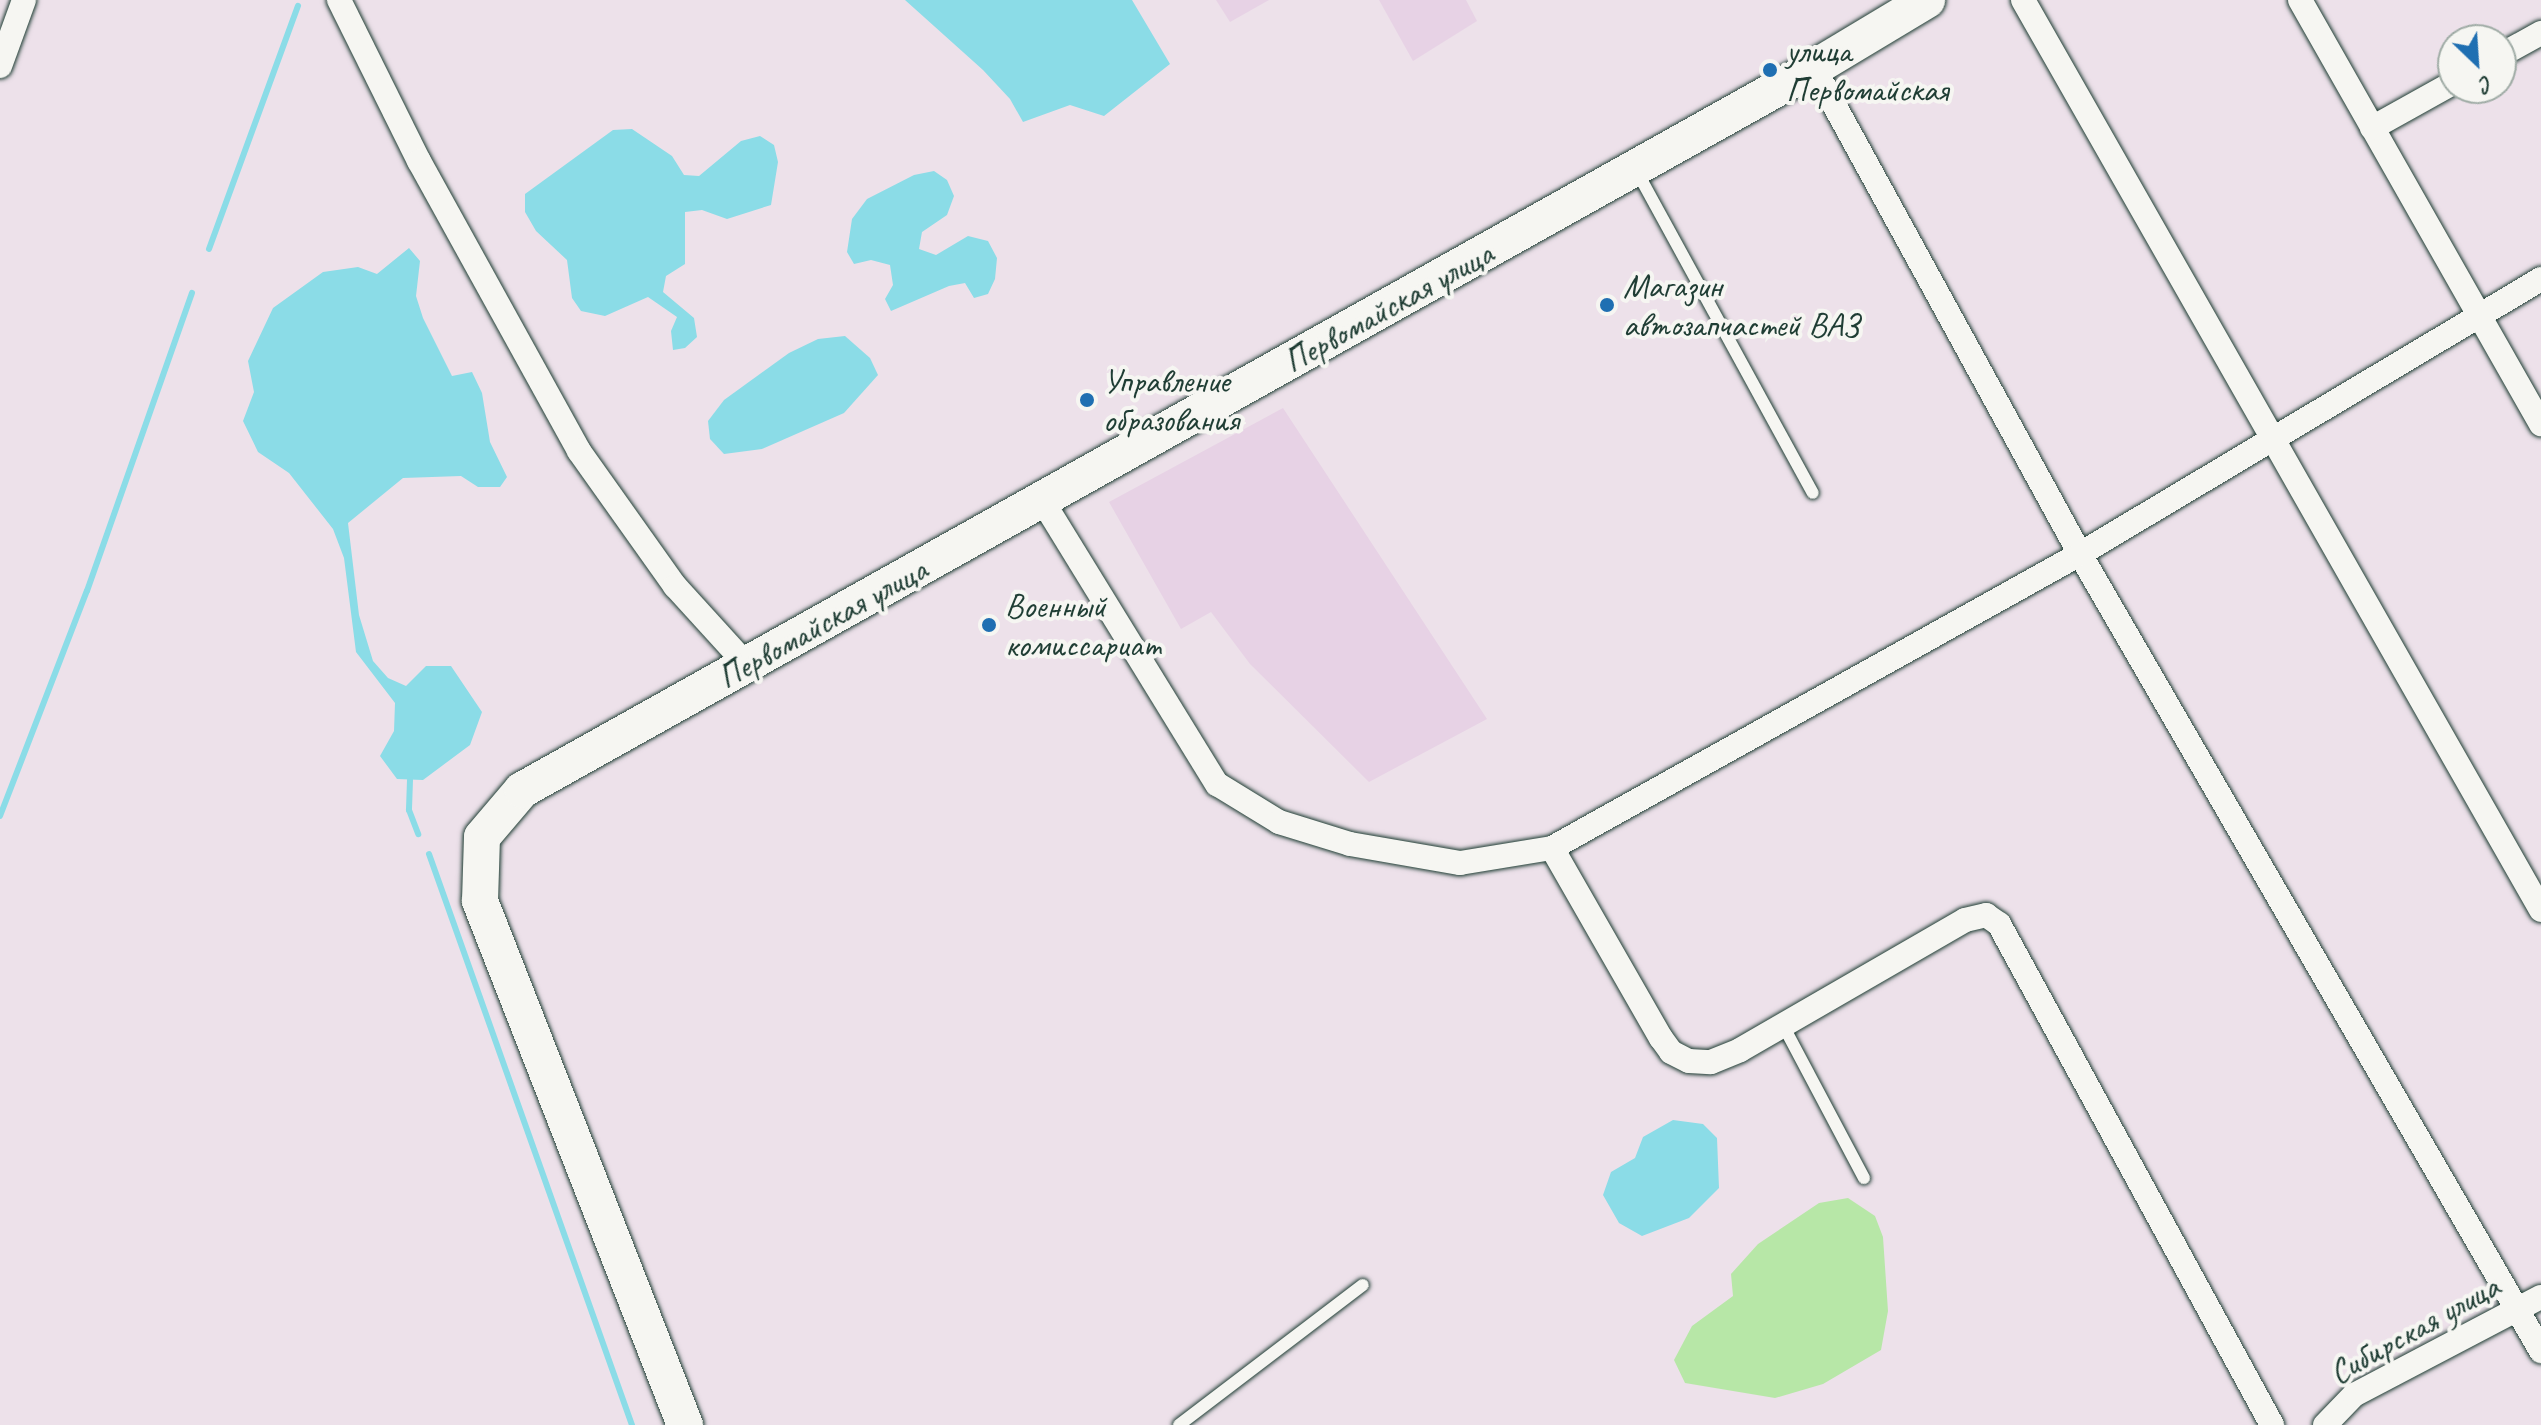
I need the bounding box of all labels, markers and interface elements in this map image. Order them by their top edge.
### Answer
north arrow [2437,24,2517,104]
place label: улица Первомайская [1786,30,1948,110]
marker: улица Первомайская [1761,61,1779,79]
text: С [2475,69,2497,99]
street label: Первомайская улица [1275,232,1501,382]
place label: Магазин автозапчастей ВАЗ [1623,265,1859,344]
marker: Магазин автозапчастей ВАЗ [1598,296,1616,314]
place label: Управление образования [1103,360,1239,440]
marker: Управление образования [1078,391,1096,409]
street label: Первомайская улица [709,548,935,698]
place label: Военный комиссариат [1005,585,1161,664]
marker: Военный комиссариат [980,616,998,634]
street label: Сибирская улица [2320,1265,2508,1393]

